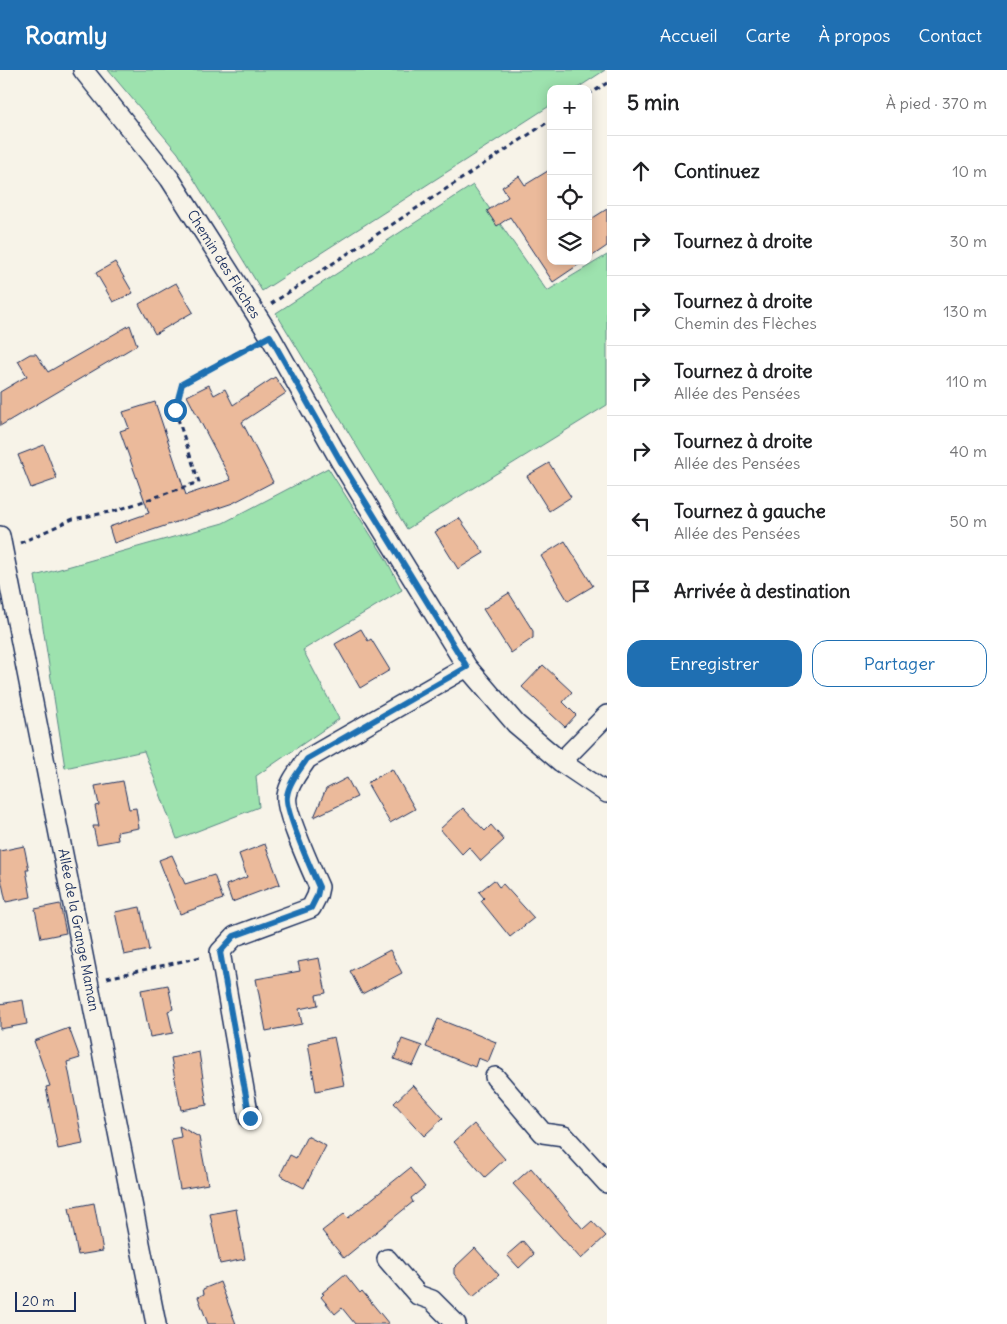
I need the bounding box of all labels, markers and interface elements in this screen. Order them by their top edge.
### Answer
text: Roamly [25,20,107,50]
text: Accueil [660,24,718,47]
text: Carte [746,24,791,47]
text: À propos [819,24,890,47]
text: Contact [918,24,982,47]
map controls [547,85,592,265]
button: + [547,85,592,130]
text: 5 min [627,89,679,116]
text: À pied · 370 m [886,93,987,113]
button: − [547,130,592,175]
icon: ahead [627,157,655,185]
text: Continuez [674,159,760,183]
text: 10 m [952,161,987,181]
button: locate [547,175,592,220]
street label: Chemin des Flèches [183,206,265,322]
button: layers [547,220,592,265]
icon: right [627,227,655,255]
text: Tournez à droite [674,229,813,253]
text: 30 m [950,231,987,251]
text: Tournez à droite [674,289,813,313]
icon: right [627,297,655,325]
text: 130 m [943,301,987,321]
text: Chemin des Flèches [674,313,817,333]
text: Tournez à droite [674,359,813,383]
icon: right [627,367,655,395]
text: 110 m [946,371,987,391]
text: Allée des Pensées [674,383,800,403]
route start [164,399,187,422]
text: Tournez à droite [674,429,813,453]
icon: right [627,437,655,465]
text: 40 m [949,441,987,461]
text: Allée des Pensées [674,453,800,473]
text: Tournez à gauche [674,499,826,523]
icon: left [627,507,655,535]
text: 50 m [949,511,987,531]
text: Allée des Pensées [674,523,800,543]
icon: arrive [627,577,655,605]
text: Arrivée à destination [674,579,850,603]
button: Enregistrer [627,640,802,687]
button: Partager [812,640,987,687]
street label: Allée de la Grange Maman [54,847,104,1013]
route end [239,1107,262,1130]
scale bar [15,1289,76,1312]
text: 20 m [22,1292,55,1310]

